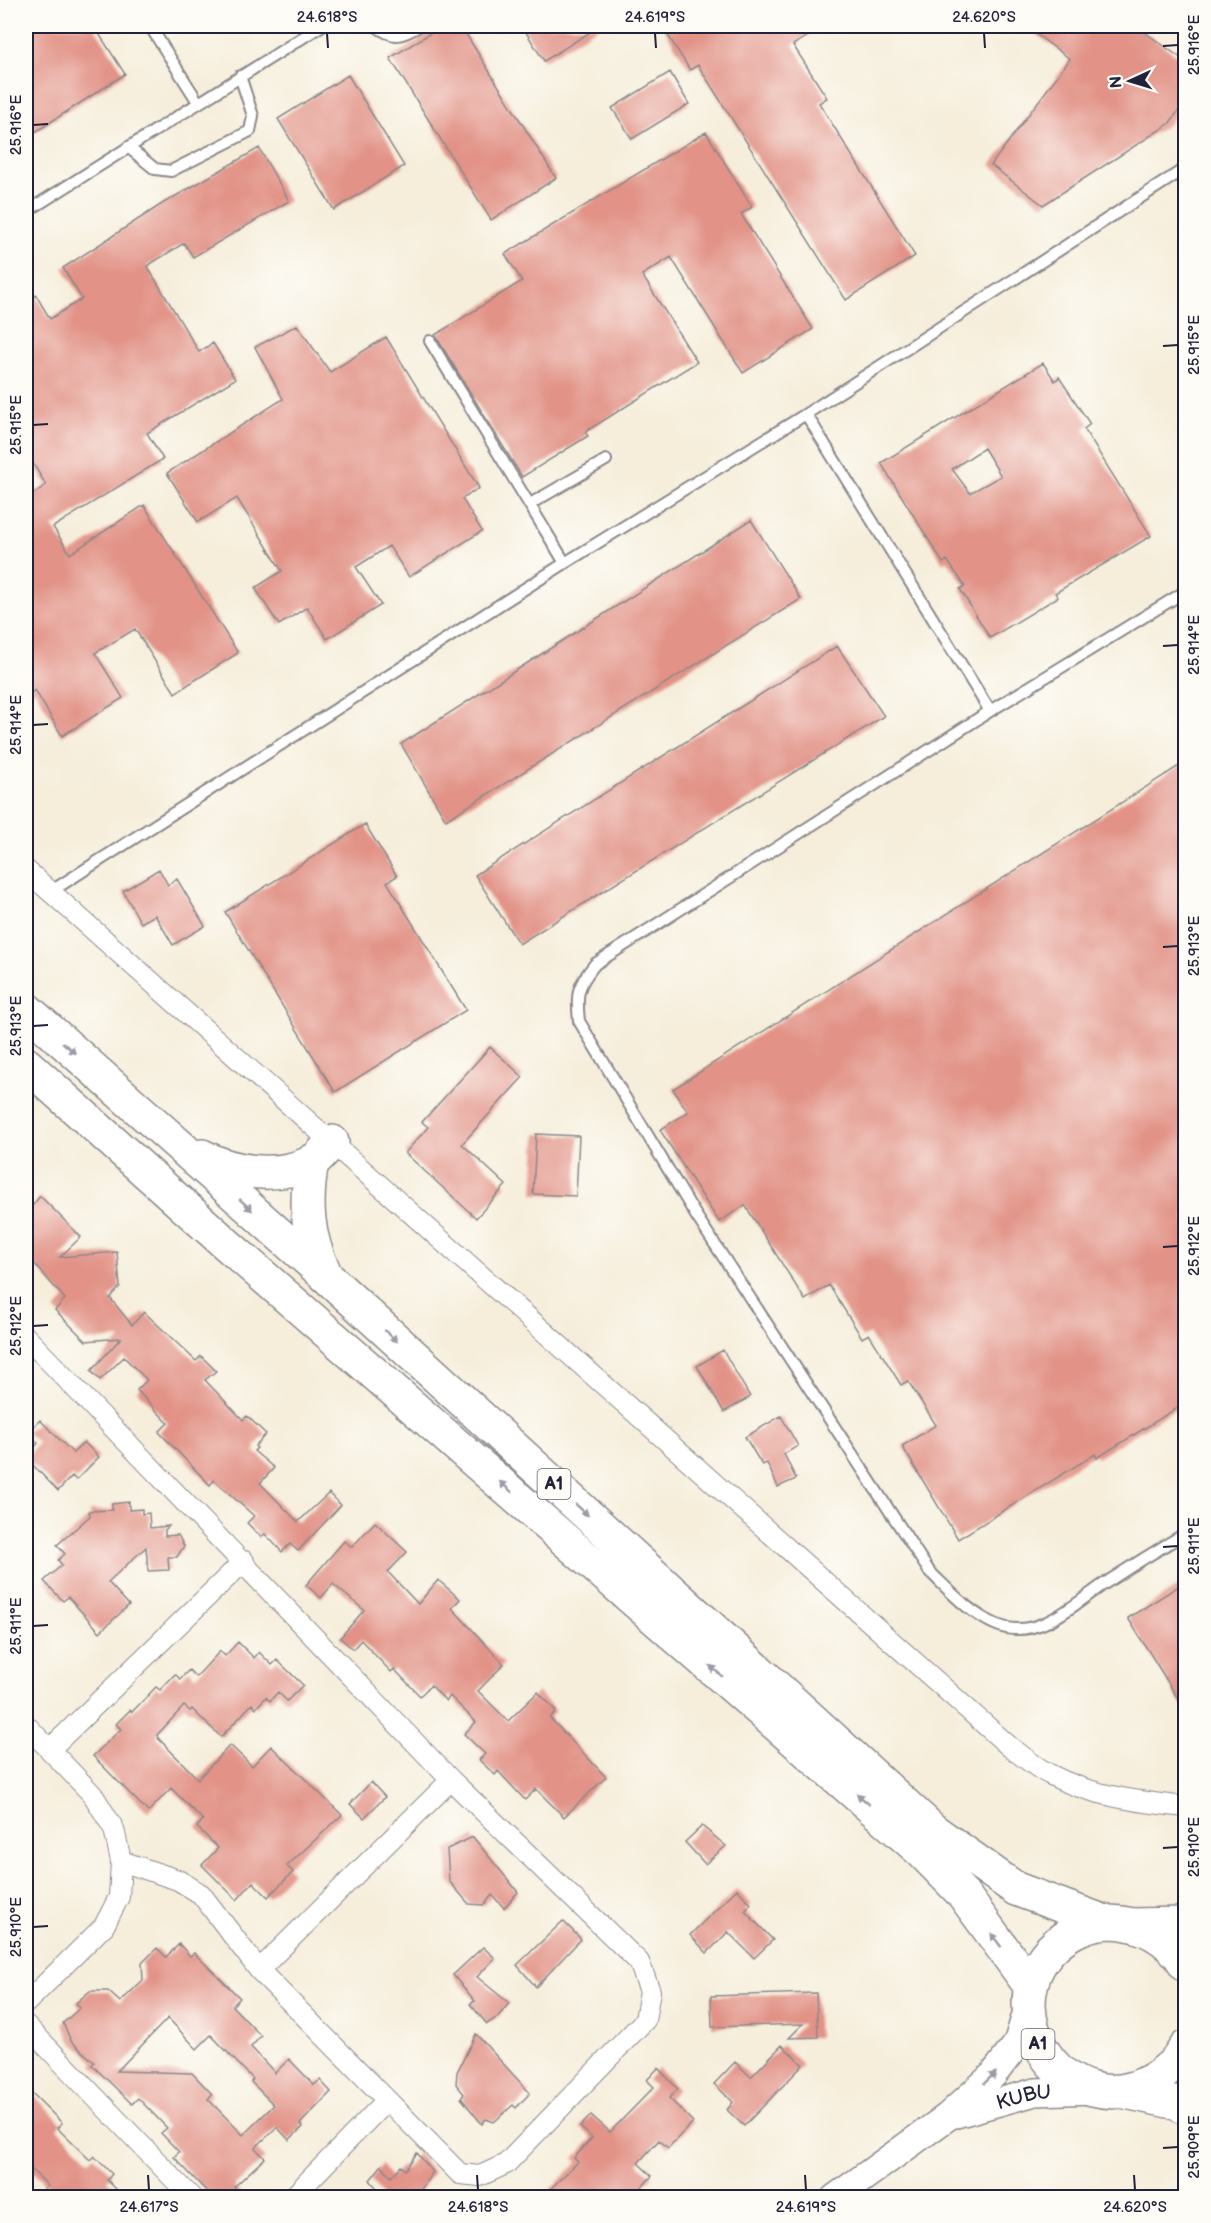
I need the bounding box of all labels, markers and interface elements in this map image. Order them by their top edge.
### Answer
text: 24.618°S [297,8,357,27]
text: 24.619°S [625,8,685,27]
text: 24.620°S [952,8,1016,27]
text: 25.916°E [1185,15,1204,75]
north arrow [1100,51,1160,111]
text: N [1107,75,1126,89]
text: 25.916°E [7,95,26,155]
text: 25.915°E [1185,315,1204,375]
text: 25.915°E [7,395,26,455]
text: 25.914°E [1185,615,1204,675]
text: 25.914°E [7,695,26,755]
text: 25.913°E [1185,916,1204,976]
text: 25.913°E [7,996,26,1056]
one-way arrow [61,1041,76,1054]
one-way arrow [239,1198,254,1212]
text: 25.912°E [1185,1216,1204,1276]
text: 25.912°E [7,1296,26,1356]
one-way arrow [384,1329,399,1343]
road number: A1 [538,1469,570,1499]
one-way arrow [498,1481,514,1494]
one-way arrow [574,1503,589,1516]
text: 25.911°E [1185,1517,1204,1575]
text: 25.911°E [7,1597,26,1655]
one-way arrow [709,1665,724,1678]
one-way arrow [856,1793,871,1806]
text: 25.910°E [1185,1817,1204,1877]
text: 25.910°E [7,1897,26,1957]
one-way arrow [990,1933,1002,1949]
road number: A1 [1022,2029,1054,2059]
one-way arrow [982,2071,997,2085]
street label: KUBU [994,2080,1051,2115]
text: 25.909°E [1185,2115,1204,2179]
text: 24.617°S [119,2198,179,2217]
text: 24.618°S [448,2198,508,2217]
text: 24.619°S [776,2198,836,2217]
text: 24.620°S [1103,2198,1167,2217]

